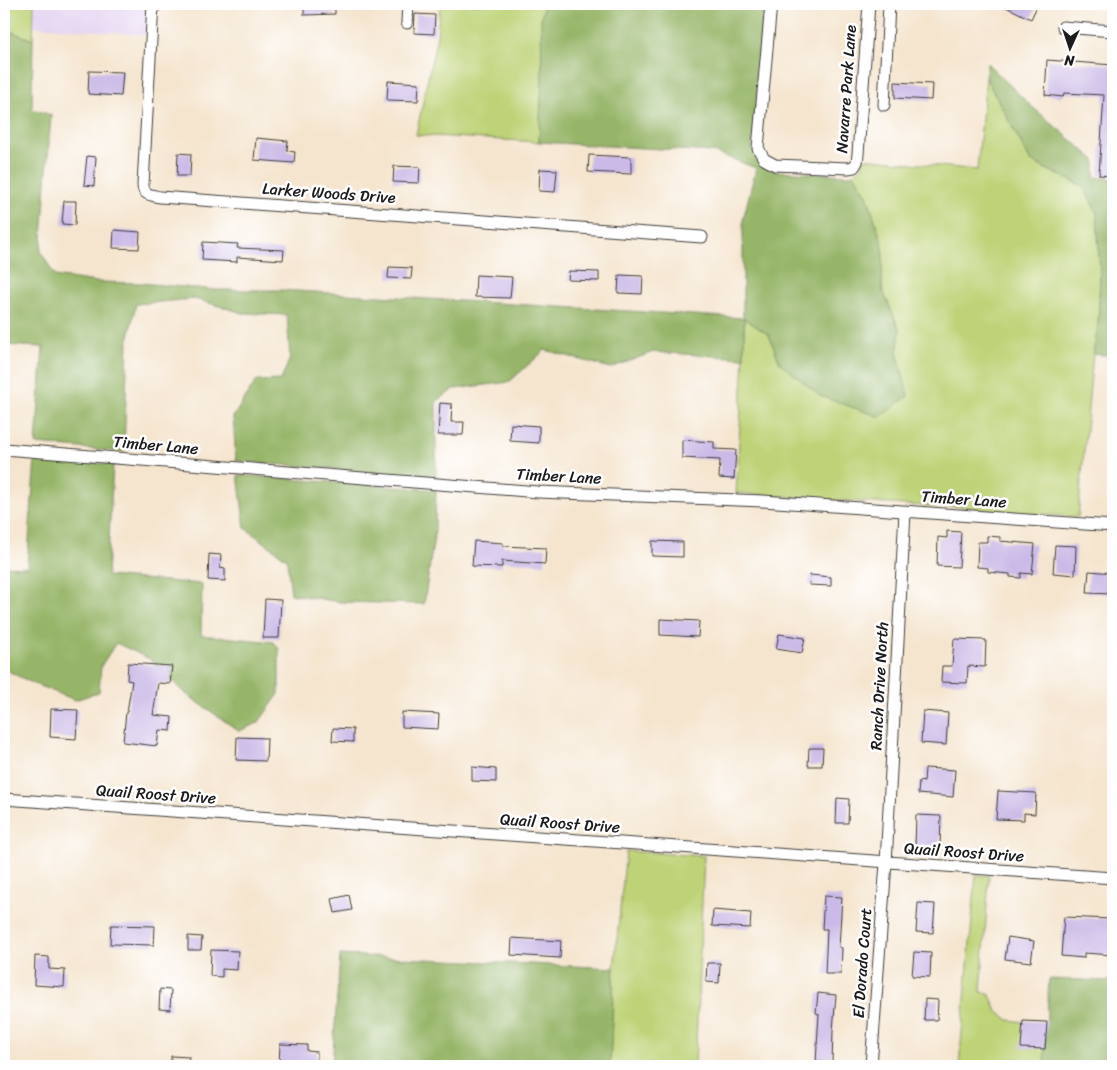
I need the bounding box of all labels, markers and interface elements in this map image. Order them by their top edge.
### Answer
north arrow [1044,22,1094,72]
street label: Navarre Park Lane [827,24,865,154]
text: N [1064,48,1076,73]
street label: Larker Woods Drive [261,174,397,212]
street label: Timber Lane [112,427,200,463]
street label: Timber Lane [516,459,602,493]
street label: Timber Lane [920,482,1008,516]
street label: Ranch Drive North [861,621,897,751]
street label: Quail Roost Drive [95,775,217,813]
street label: Quail Roost Drive [499,804,621,842]
street label: Quail Roost Drive [903,833,1025,871]
street label: El Dorado Court [844,907,880,1019]

